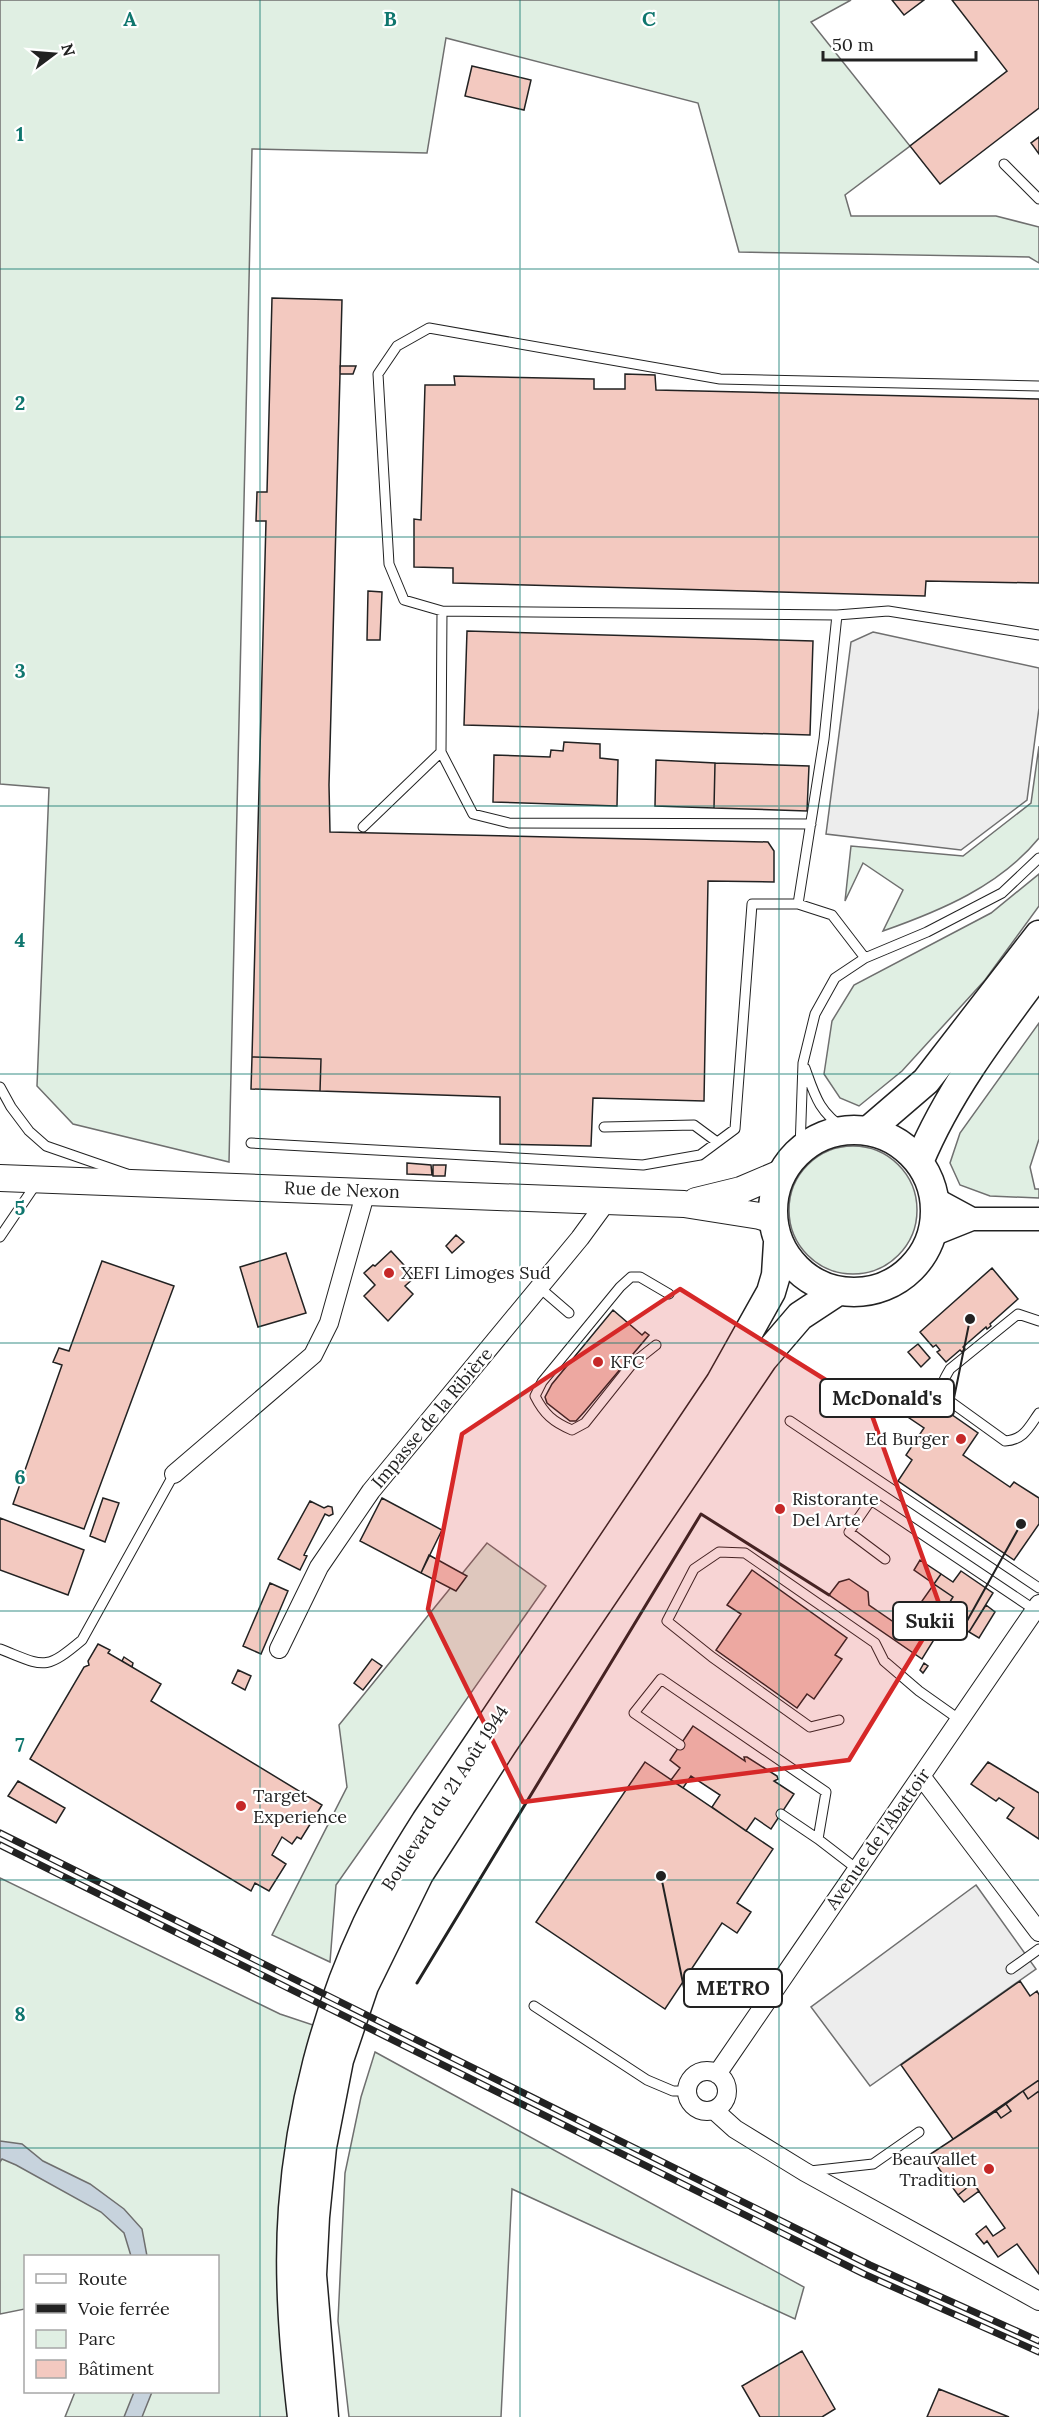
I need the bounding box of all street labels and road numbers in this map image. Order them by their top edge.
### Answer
street label: Rue de Nexon [284,1176,400,1203]
street label: Impasse de la Ribière [366,1343,497,1493]
street label: Boulevard du 21 Août 1944 [376,1701,513,1895]
street label: Avenue de l'Abattoir [820,1763,935,1915]

